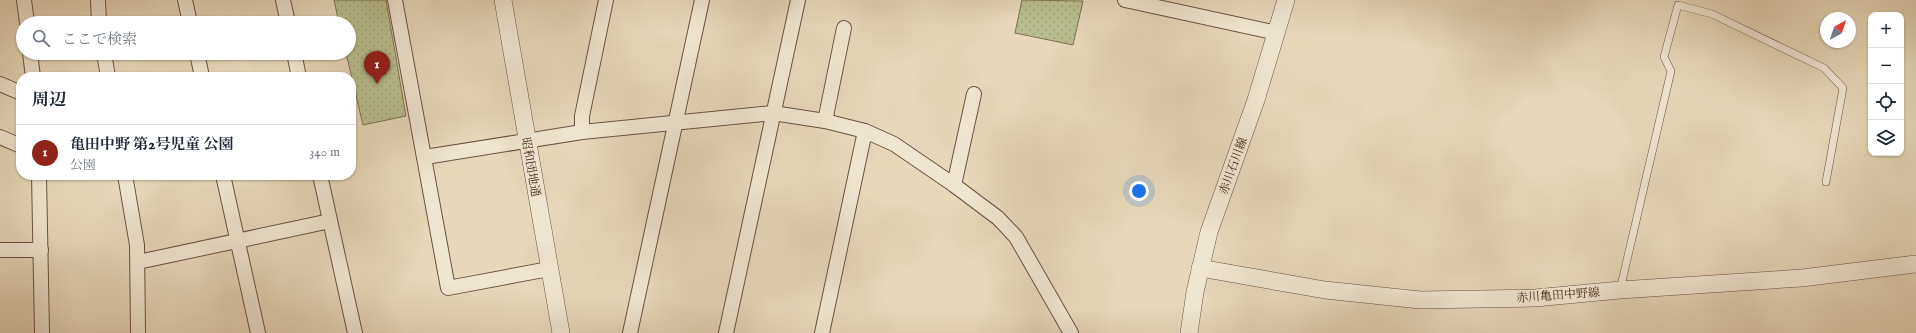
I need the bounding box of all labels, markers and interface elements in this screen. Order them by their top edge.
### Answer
north arrow [1820,12,1856,48]
map controls [1868,12,1904,156]
button: + [1868,12,1904,48]
search box [16,16,356,60]
icon: search [30,27,52,49]
text: ここで検索 [62,30,137,49]
button: − [1868,48,1904,84]
pin: 1 [364,51,390,84]
button: locate [1868,84,1904,120]
text: 周辺 [32,90,66,111]
button: layers [1868,120,1904,156]
text: 亀田中野 第2号児童 公園 [70,135,234,154]
street label: 赤川石川線 [1216,135,1251,197]
street label: 昭和団地通 [518,136,543,198]
text: 1 [43,144,47,161]
text: 340 m [310,144,340,161]
text: 公園 [70,157,96,174]
your location [1129,181,1149,201]
street label: 赤川亀田中野線 [1516,285,1600,306]

